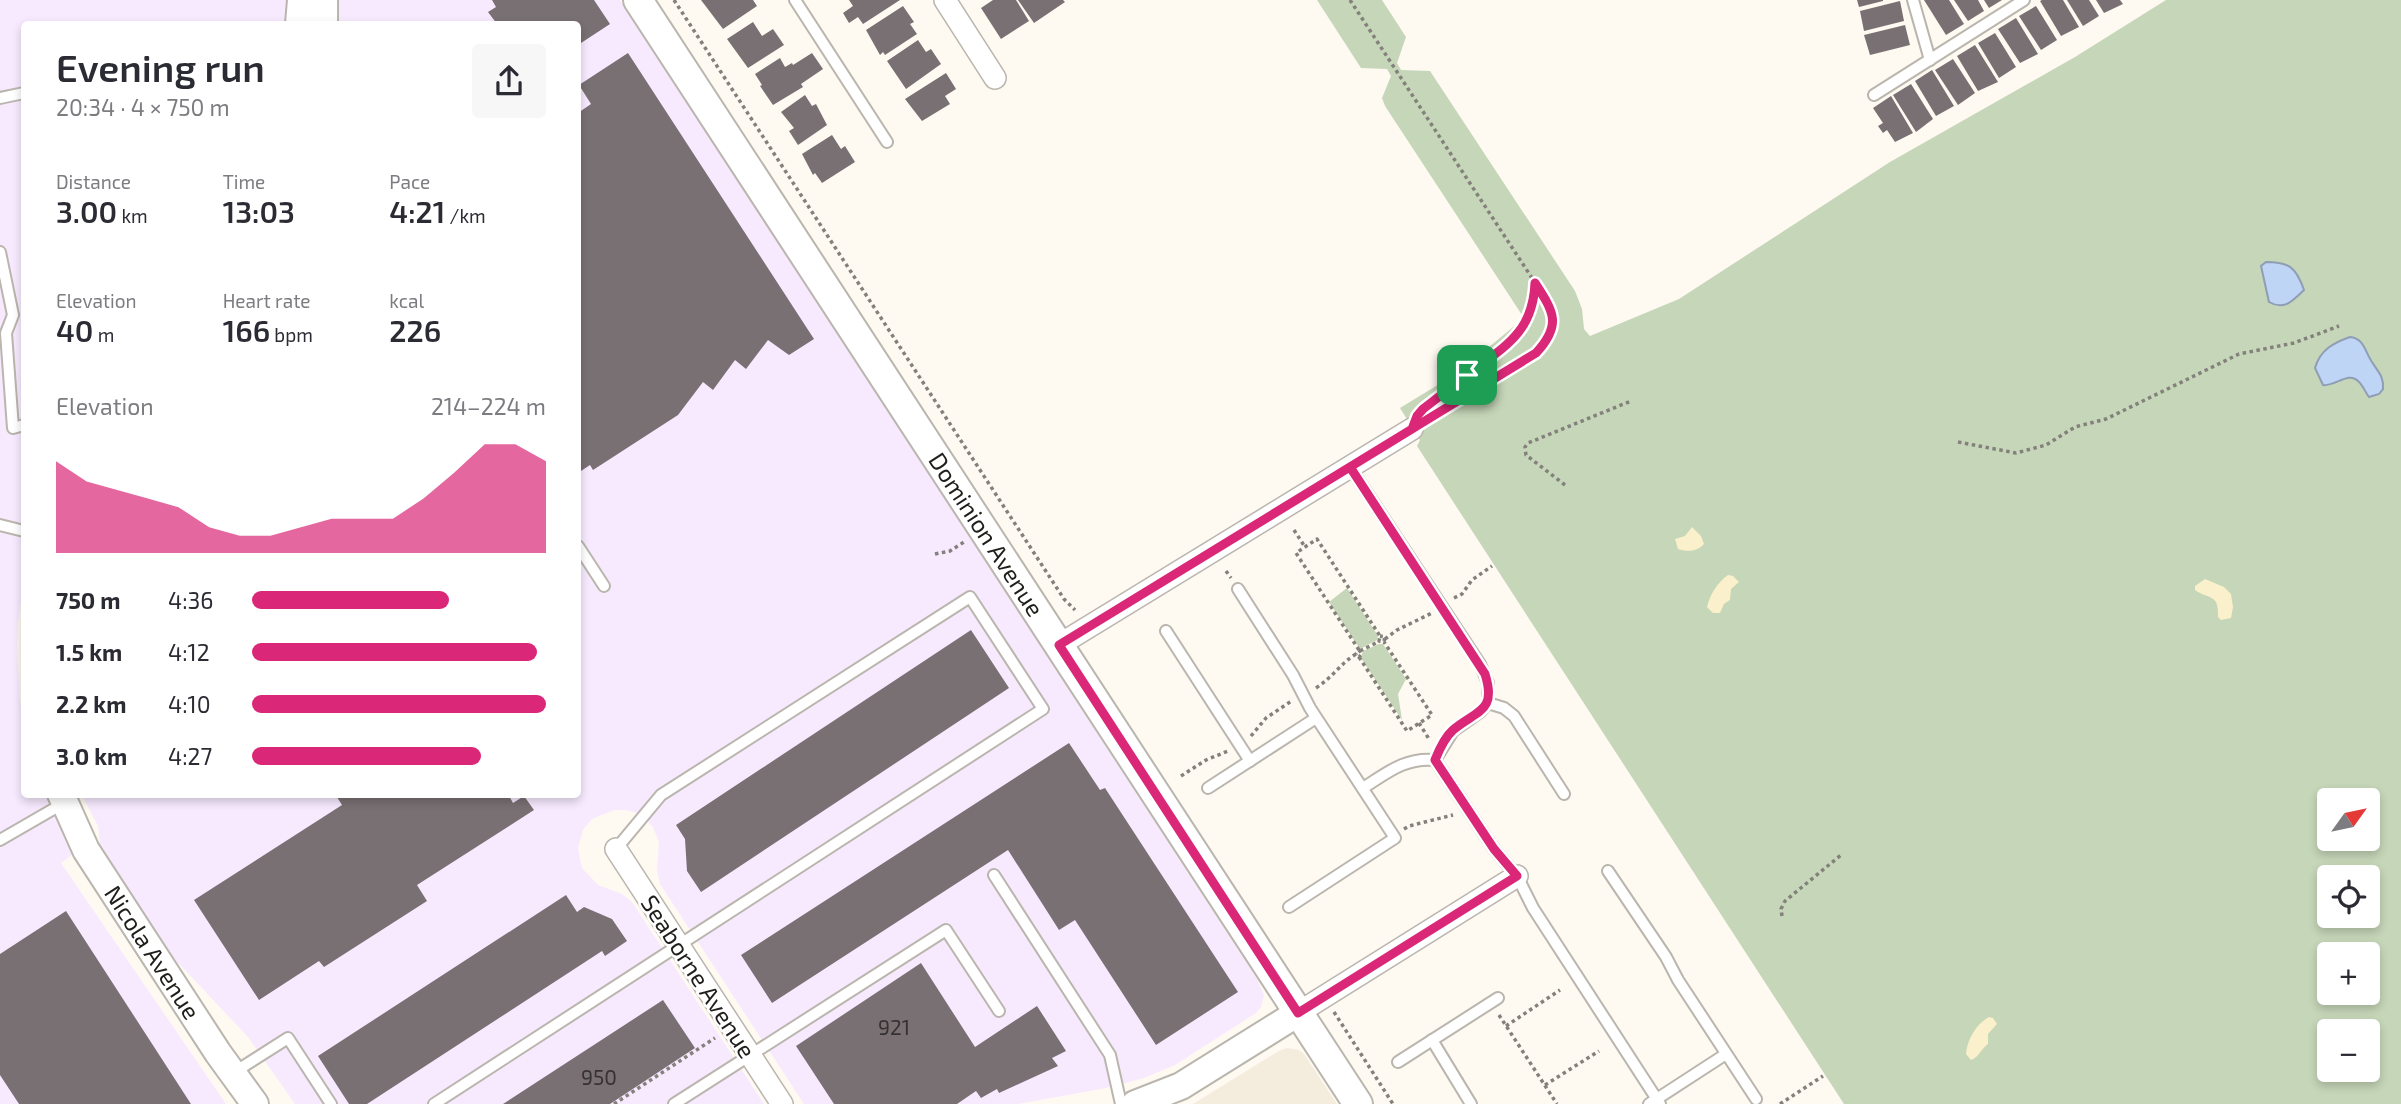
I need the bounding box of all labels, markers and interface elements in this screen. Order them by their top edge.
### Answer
text: Evening run [56,44,265,90]
button: share [472,44,546,118]
text: 20:34 · 4 × 750 m [56,93,230,121]
text: Distance [56,170,131,193]
text: Time [223,170,265,193]
text: Pace [389,170,430,193]
text: 3.00 [56,193,117,229]
text: 13:03 [223,193,295,229]
text: 4:21 [389,193,445,229]
text: km [117,204,148,227]
text: /km [445,204,486,227]
text: Elevation [56,289,137,312]
text: Heart rate [223,289,311,312]
text: kcal [389,289,424,312]
text: 40 [56,312,93,348]
text: 166 [223,312,270,348]
text: 226 [389,312,441,348]
text: m [93,323,114,346]
text: bpm [270,323,313,346]
pin [1437,345,1497,405]
icon: arrive [1448,356,1486,394]
text: Elevation [56,392,154,420]
text: 214–224 m [431,392,546,420]
street label: Dominion Avenue [923,447,1051,621]
text: 750 m [56,586,121,614]
text: 4:36 [168,586,214,614]
text: 1.5 km [56,638,122,666]
text: 4:12 [168,638,210,666]
text: 2.2 km [56,690,126,718]
text: 4:10 [168,690,211,718]
text: 3.0 km [56,742,127,770]
text: 4:27 [168,742,212,770]
north arrow [2317,788,2380,850]
map controls [2317,788,2380,1082]
button: locate [2317,865,2380,928]
street label: Nicola Avenue [99,880,207,1024]
street label: Seaborne Avenue [636,889,762,1063]
button: + [2317,942,2380,1005]
house number: 921 [878,1014,910,1039]
button: − [2317,1019,2380,1082]
house number: 950 [581,1064,617,1089]

